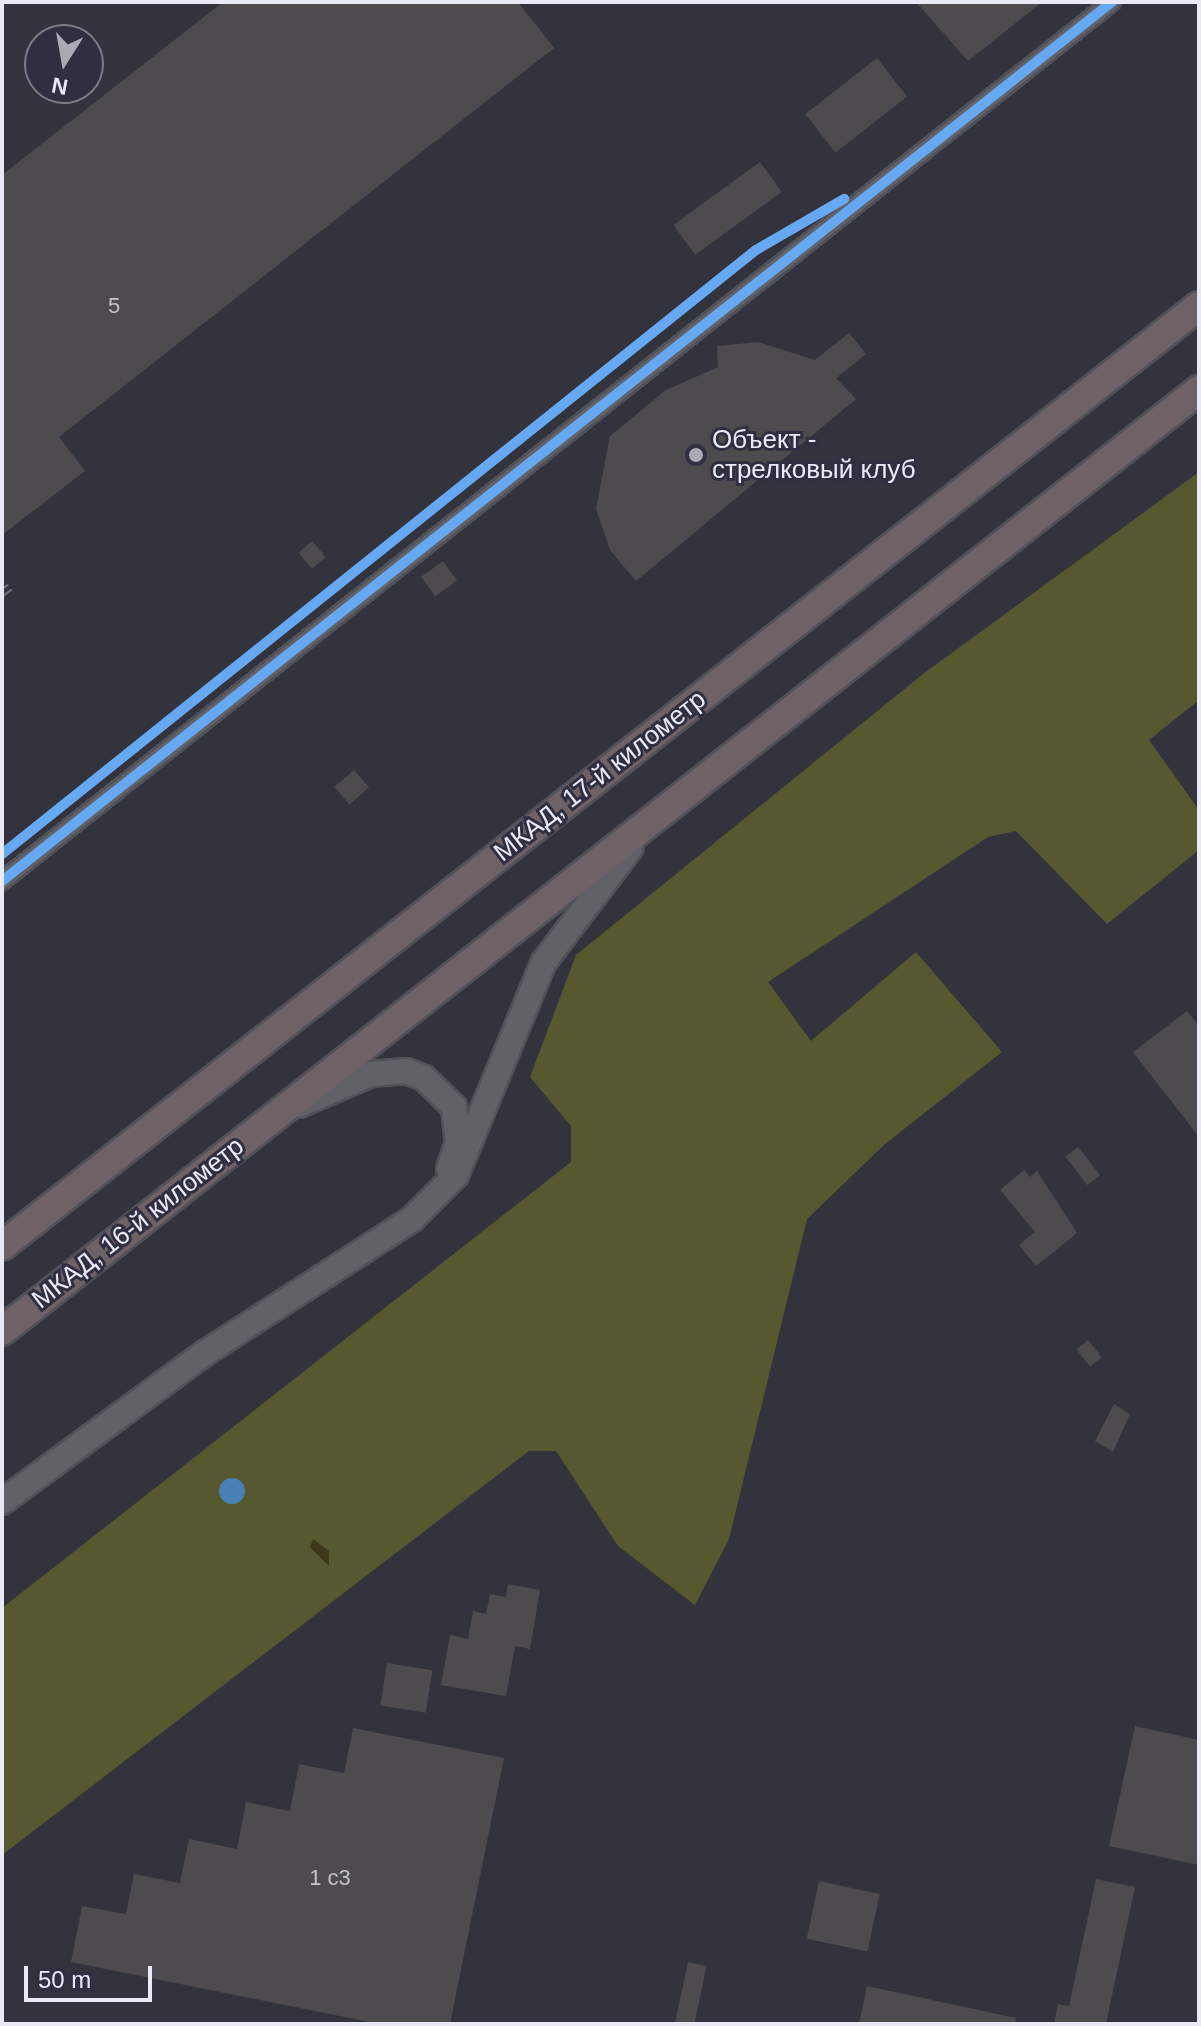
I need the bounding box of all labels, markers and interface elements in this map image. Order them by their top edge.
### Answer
north arrow [24,24,104,104]
text: N [50,72,70,100]
house number: 5 [108,293,120,319]
place label: Объект - стрелковый клуб [712,424,916,486]
marker: Объект - стрелковый клуб [687,446,705,464]
street label: МКАД, 17-й километр [488,684,712,868]
street label: МКАД, 16-й километр [26,1131,250,1315]
house number: 1 с3 [309,1865,351,1891]
scale bar [28,1950,156,2000]
text: 50 m [38,1966,91,1993]

